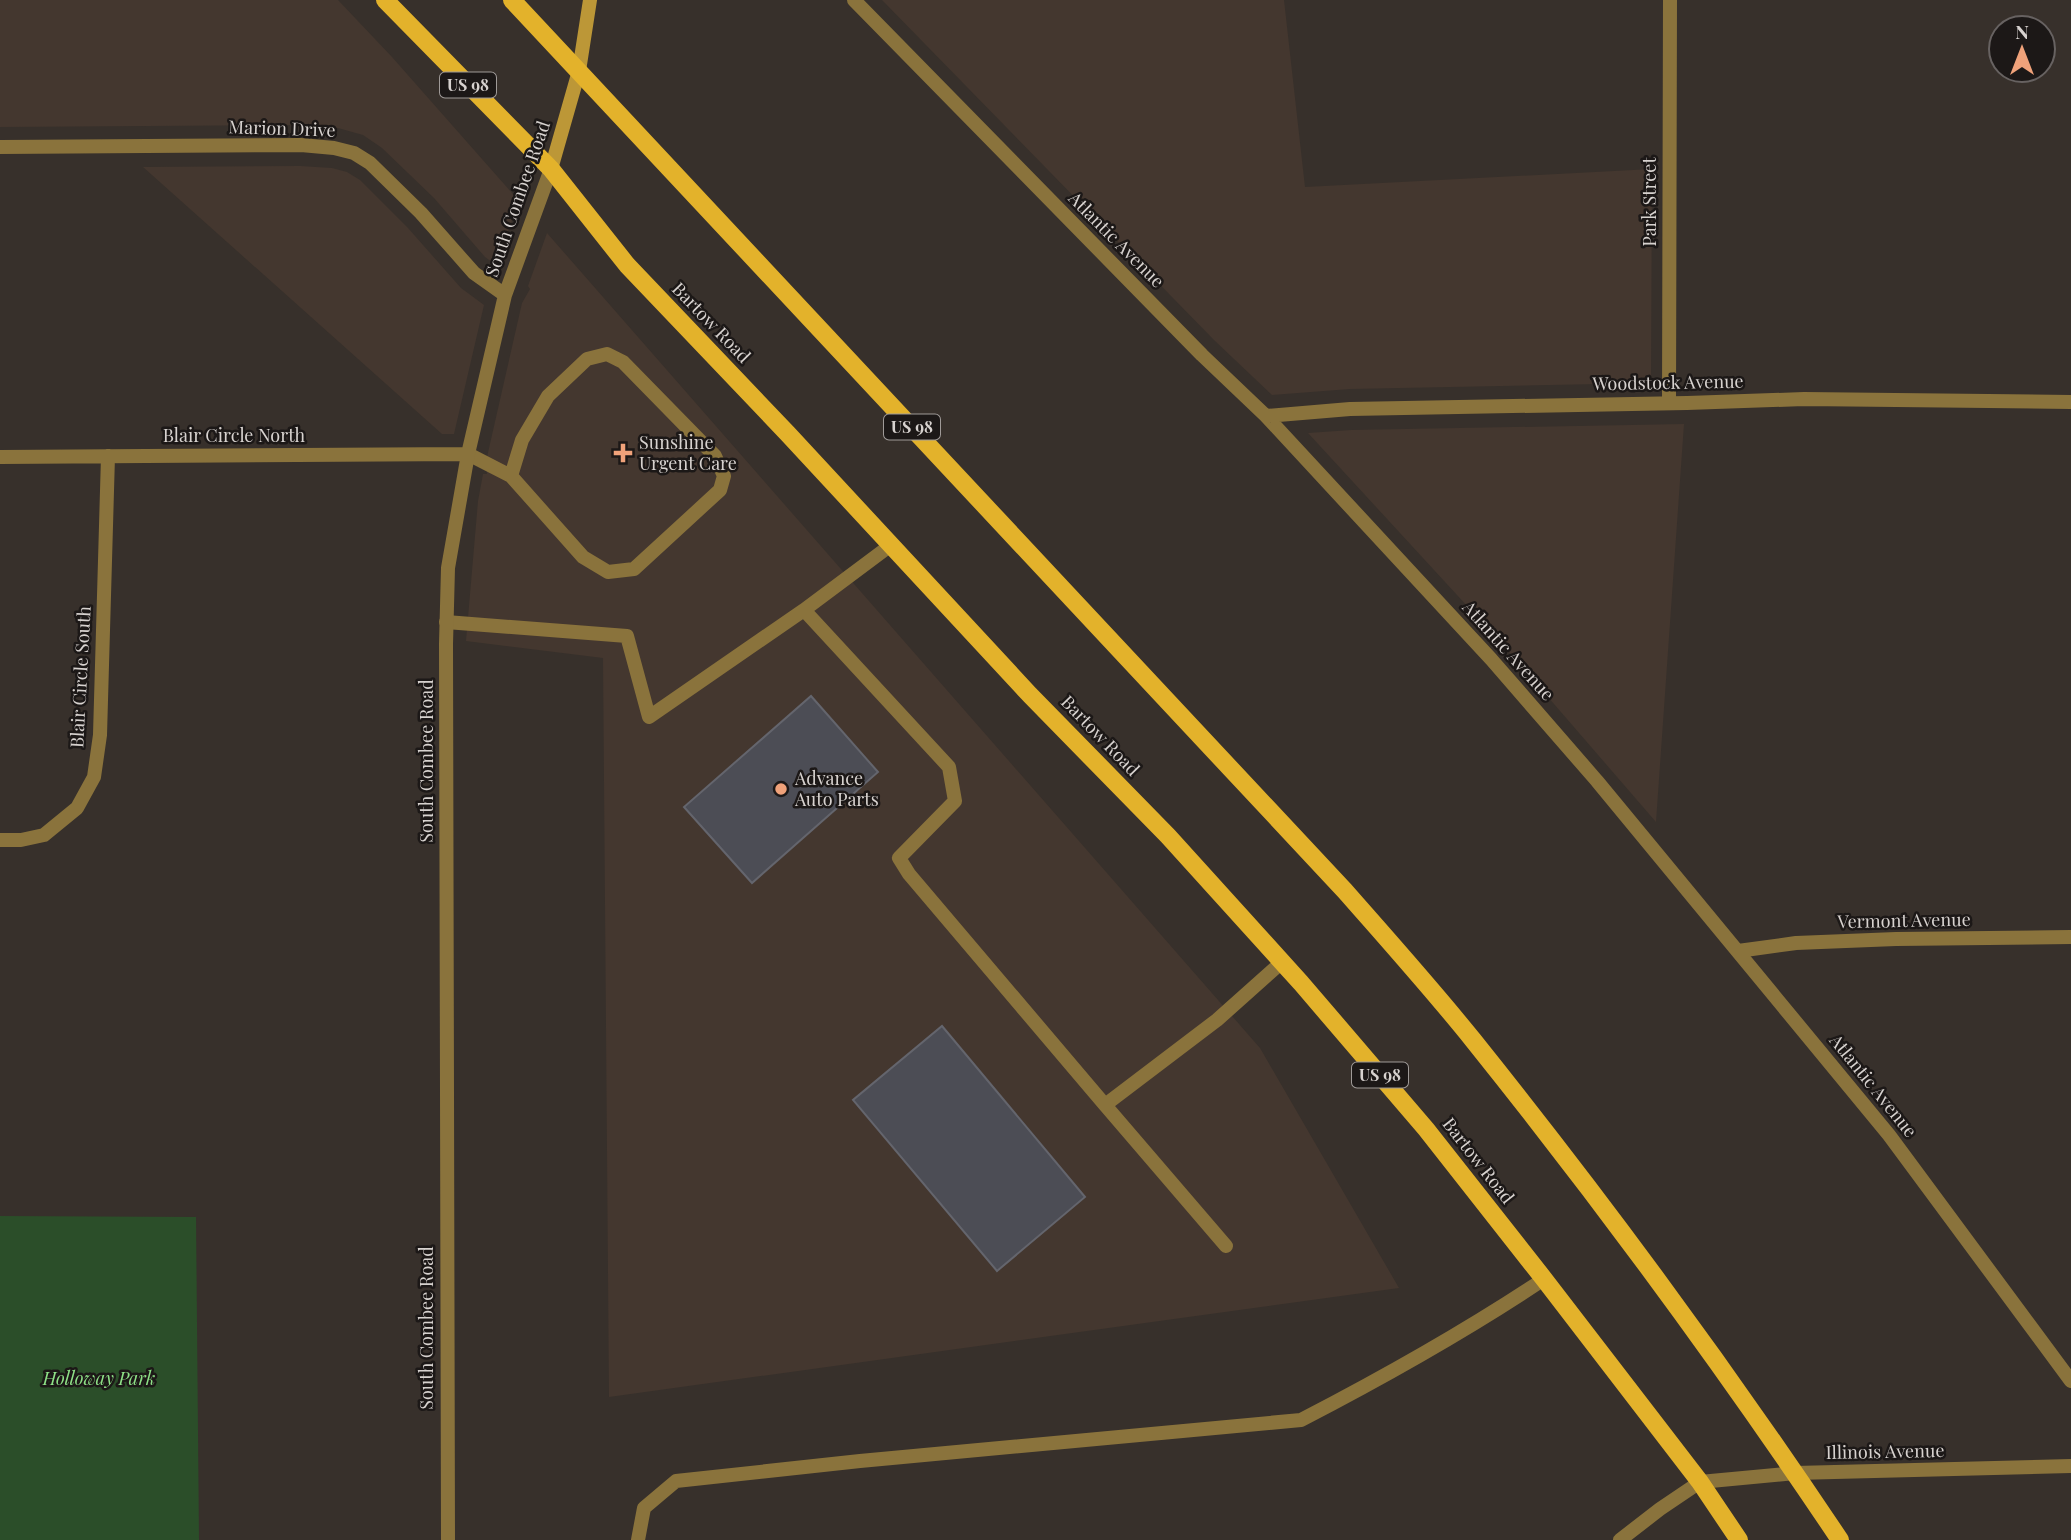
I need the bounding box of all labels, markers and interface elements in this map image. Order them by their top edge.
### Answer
north arrow [1987,14,2057,84]
text: N [2015,18,2029,44]
road number: US 98 [440,72,496,97]
street label: Marion Drive [228,114,336,142]
street label: South Combee Road [479,117,555,280]
street label: Park Street [1637,157,1661,247]
street label: Atlantic Avenue [1063,185,1170,292]
street label: Bartow Road [667,277,757,368]
street label: Woodstock Avenue [1591,369,1744,395]
road number: US 98 [884,414,940,440]
street label: Blair Circle North [163,423,306,447]
place label: Sunshine Urgent Care [639,430,737,475]
marker: Sunshine Urgent Care [613,443,633,463]
street label: Atlantic Avenue [1457,595,1560,705]
street label: Blair Circle South [64,605,96,749]
street label: South Combee Road [414,679,438,843]
street label: Bartow Road [1056,690,1146,781]
place label: Advance Auto Parts [794,766,879,811]
marker: Advance Auto Parts [773,781,789,797]
street label: Vermont Avenue [1836,907,1971,933]
street label: Atlantic Avenue [1824,1028,1923,1142]
road number: US 98 [1352,1063,1408,1088]
street label: Bartow Road [1438,1112,1520,1209]
street label: South Combee Road [414,1246,438,1410]
park label: Holloway Park [42,1366,155,1390]
street label: Illinois Avenue [1825,1438,1945,1464]

